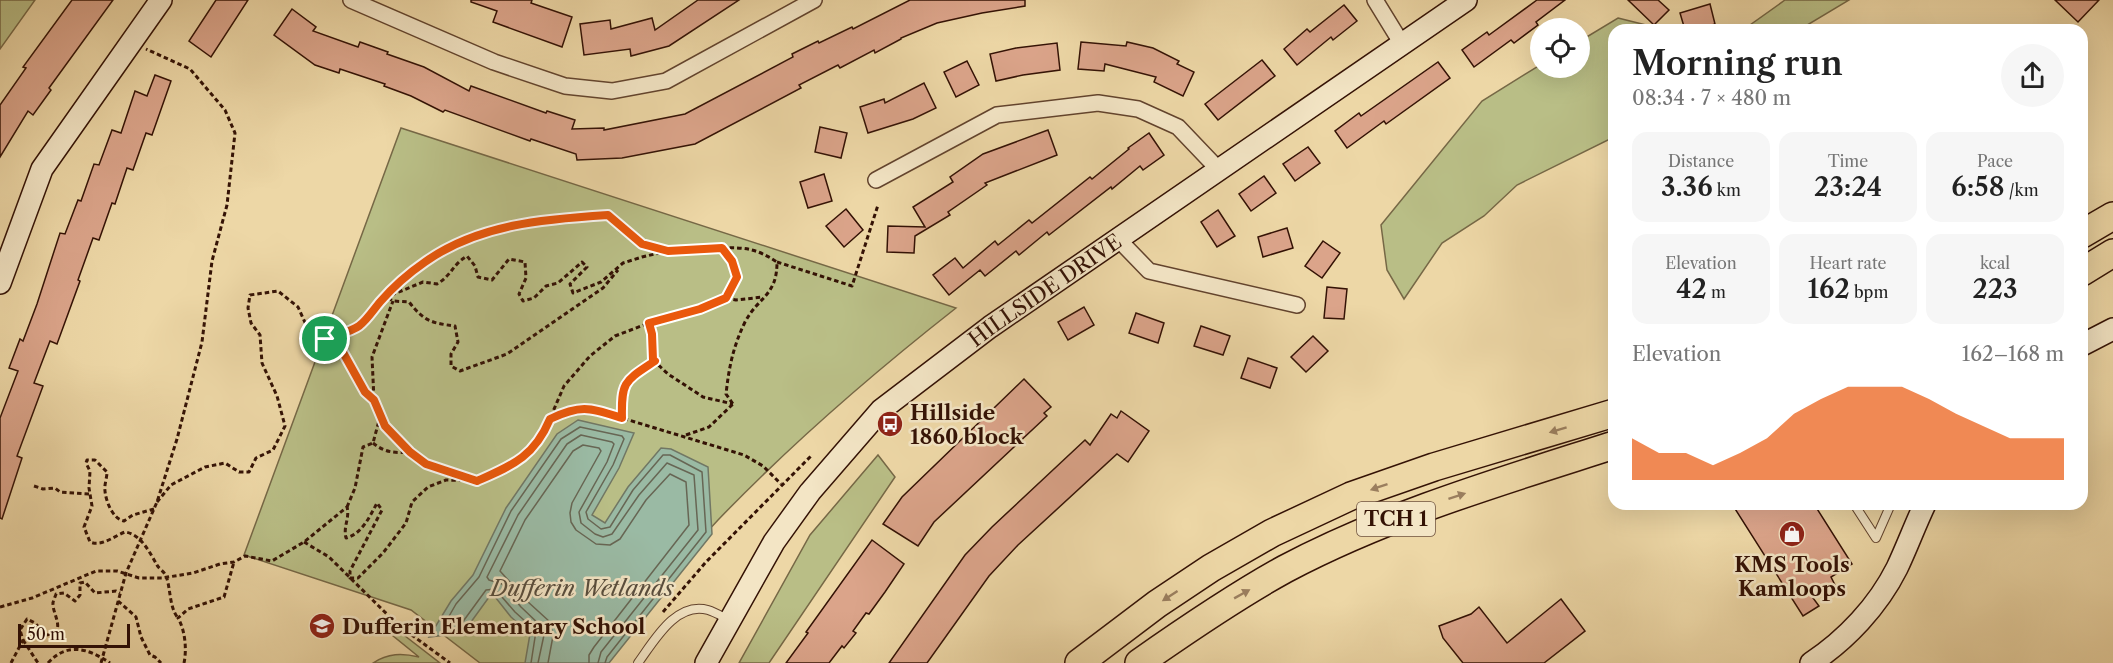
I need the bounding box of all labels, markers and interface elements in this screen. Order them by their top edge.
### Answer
map controls [1530,18,1590,78]
button: locate [1530,18,1590,78]
text: Morning run [1632,43,1843,84]
button: share [2001,44,2064,107]
text: 08:34 · 7 × 480 m [1632,86,1791,110]
text: Distance [1668,151,1734,171]
text: Time [1828,151,1868,171]
text: Pace [1977,151,2013,171]
text: 3.36 [1661,171,1713,203]
text: 23:24 [1814,171,1882,203]
text: 6:58 [1951,171,2004,203]
text: km [1713,180,1741,200]
text: /km [2004,180,2039,200]
street label: HILLSIDE DRIVE [963,228,1126,352]
text: Elevation [1665,253,1737,273]
text: Heart rate [1809,253,1887,273]
text: kcal [1980,253,2010,273]
text: 42 [1676,273,1707,305]
text: 162 [1808,273,1850,305]
text: 223 [1972,273,2018,305]
text: m [1707,282,1726,302]
text: bpm [1850,282,1888,302]
pin [299,313,350,364]
icon: arrive [308,322,341,355]
text: Elevation [1632,342,1721,366]
text: 162–168 m [1962,342,2064,366]
place label: Hillside 1860 block [910,400,1025,449]
bus stop icon: Hillside 1860 block [875,409,905,439]
one-way arrow [1549,426,1567,435]
one-way arrow [1370,482,1388,492]
one-way arrow [1448,490,1466,500]
road number: TCH 1 [1357,502,1435,536]
shop icon: KMS Tools Kamloops [1777,519,1807,549]
place label: KMS Tools Kamloops [1734,552,1850,601]
water label: Dufferin Wetlands [488,575,674,602]
one-way arrow [1233,589,1250,599]
one-way arrow [1162,590,1178,602]
school or university icon: Dufferin Elementary School [307,611,337,641]
place label: Dufferin Elementary School [342,614,645,639]
scale bar [18,621,130,648]
text: 50 m [27,624,65,644]

